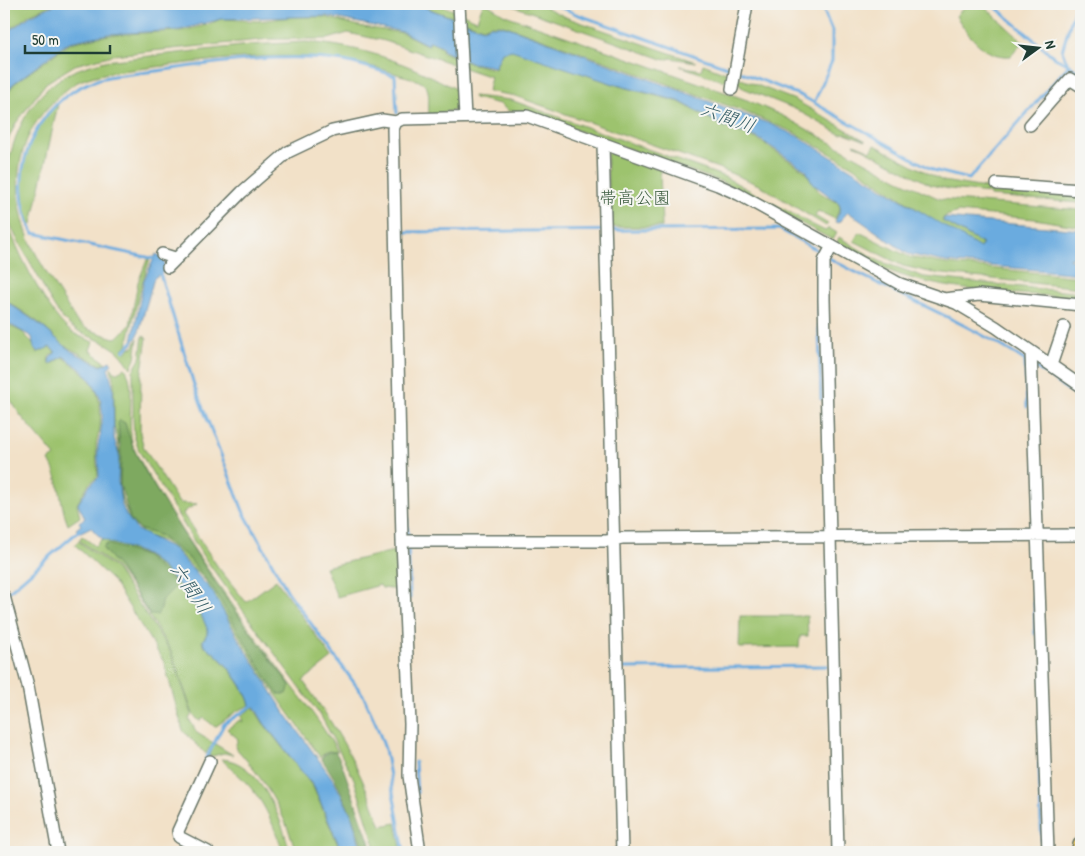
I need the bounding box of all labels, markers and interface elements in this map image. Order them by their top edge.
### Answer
scale bar [25,22,110,54]
north arrow [1012,22,1062,72]
text: 50 m [32,29,59,50]
text: N [1041,38,1061,51]
water label: 六間川 [697,95,759,139]
park label: 帯高公園 [599,185,671,210]
water label: 六間川 [164,557,218,619]

